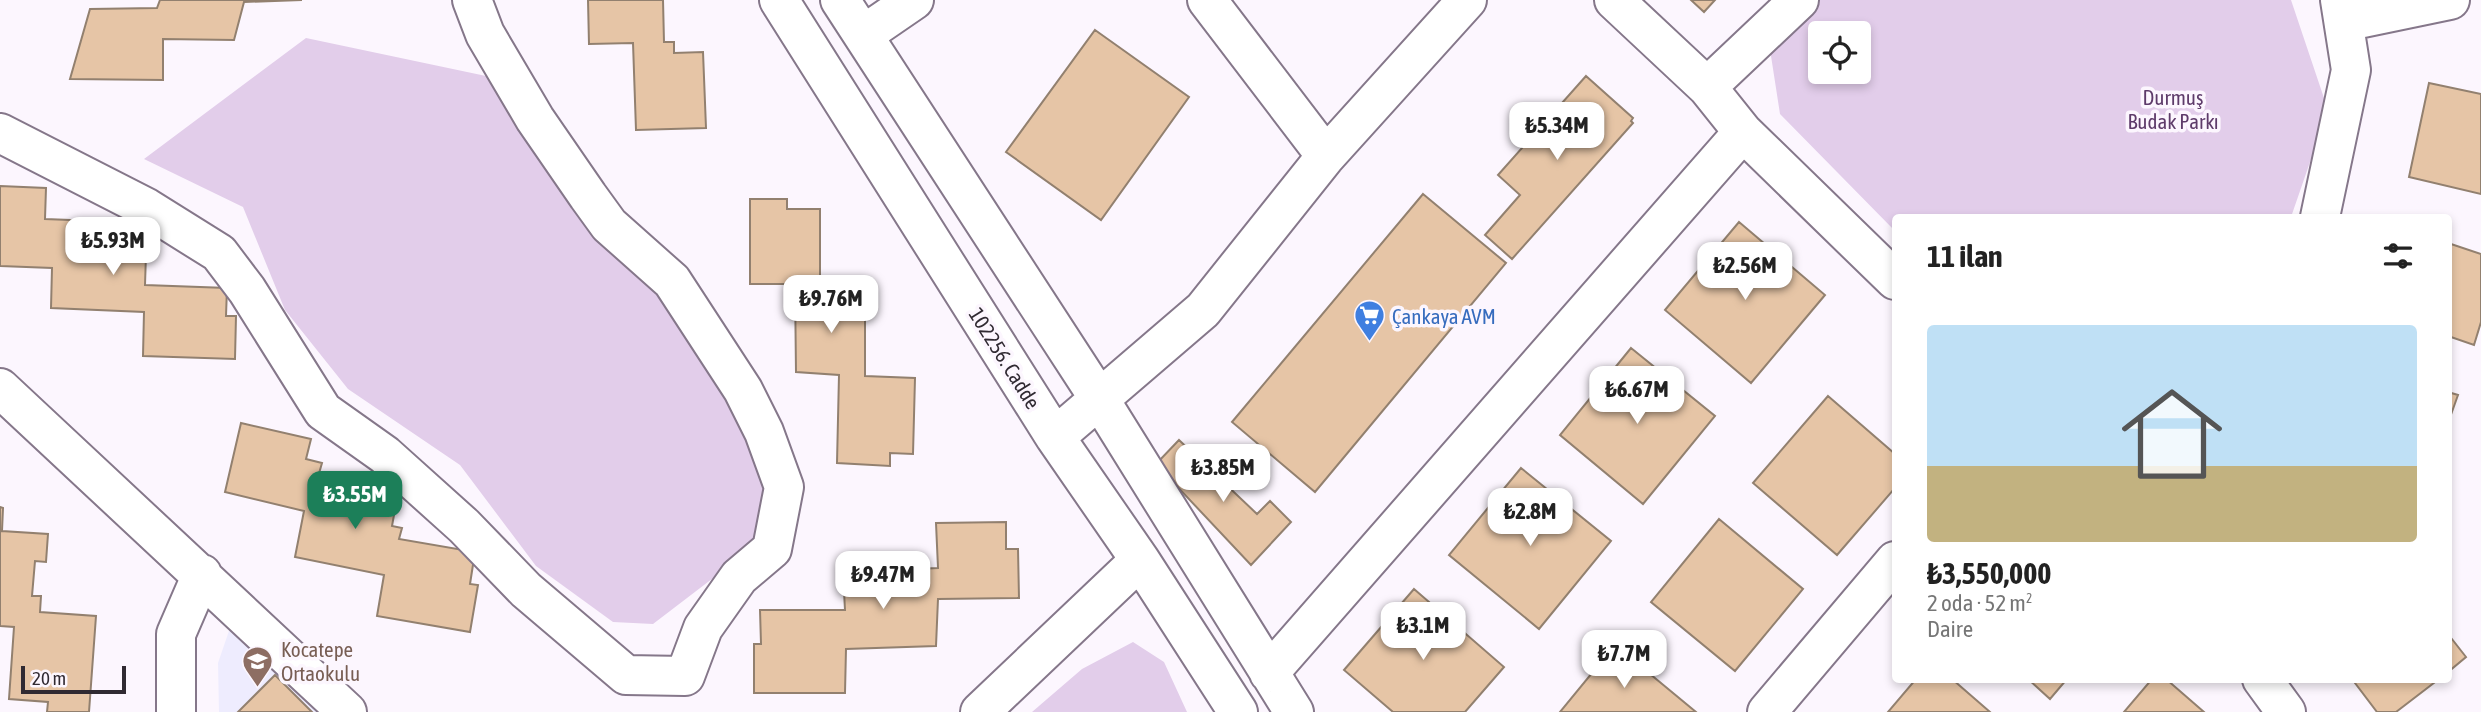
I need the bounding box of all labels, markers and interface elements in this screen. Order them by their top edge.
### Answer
map controls [1808,21,1871,84]
button: locate [1808,21,1871,84]
park label: Durmuş Budak Parkı [2127,85,2219,133]
pin: ₺5.34M [1500,102,1614,162]
text: ₺5.34M [1525,112,1589,138]
pin: ₺5.93M [56,218,170,277]
text: ₺5.93M [81,227,145,253]
icon: filters [2379,237,2417,275]
text: 11 ilan [1927,239,2003,273]
pin: ₺2.56M [1688,243,1802,302]
text: ₺2.56M [1713,252,1777,278]
pin: ₺9.76M [774,276,888,335]
text: ₺9.76M [799,285,863,311]
supermarket icon: Çankaya AVM [1352,299,1386,343]
street label: 102256. Cadde [964,303,1046,413]
place label: Çankaya AVM [1392,304,1496,328]
pin: ₺6.67M [1580,366,1694,426]
icon: home [2109,371,2235,497]
text: ₺6.67M [1605,376,1669,402]
pin: ₺3.85M [1166,444,1280,504]
text: ₺3.85M [1191,454,1255,480]
pin: ₺3.55M [298,472,412,531]
text: ₺3.55M [323,481,387,507]
pin: ₺2.8M [1481,489,1579,548]
text: ₺2.8M [1504,498,1556,524]
pin: ₺9.47M [826,552,940,611]
text: ₺3,550,000 [1927,556,2051,590]
text: ₺9.47M [851,561,915,587]
text: 2 oda · 52 m² [1927,590,2032,616]
pin: ₺3.1M [1374,602,1472,662]
text: ₺3.1M [1397,612,1449,638]
text: Daire [1927,616,1973,642]
pin: ₺7.7M [1575,630,1673,690]
place label: Kocatepe Ortaokulu [281,637,360,685]
text: ₺7.7M [1598,640,1650,666]
school or university icon: Kocatepe Ortaokulu [241,644,275,688]
scale bar [21,663,126,695]
text: 20 m [32,667,66,689]

